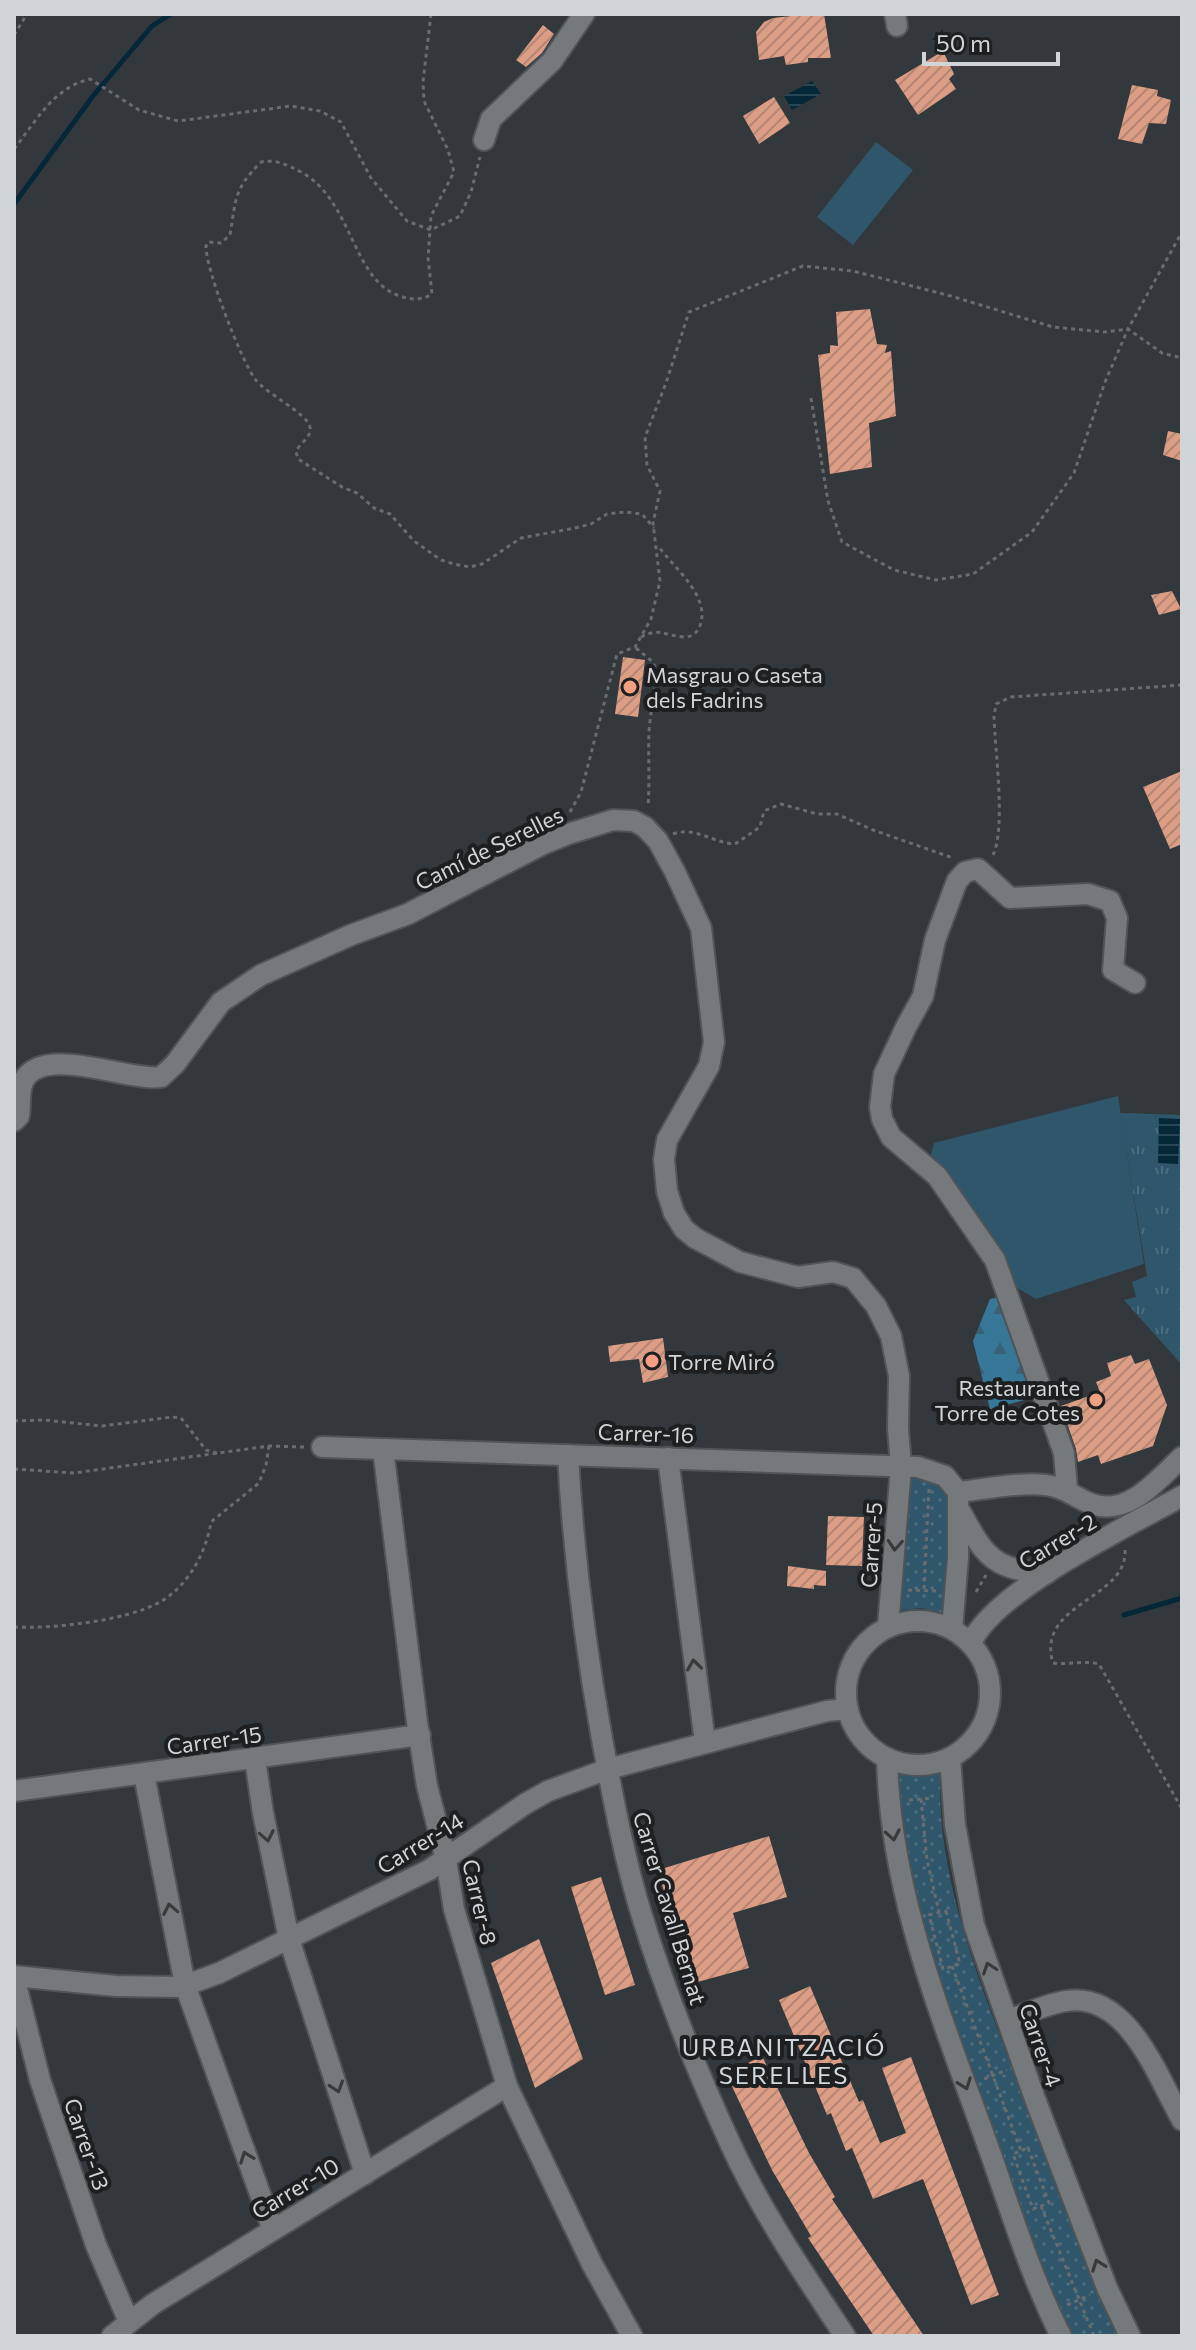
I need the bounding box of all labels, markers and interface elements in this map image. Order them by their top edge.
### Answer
scale bar [924,16,1058,66]
text: 50 m [936,28,991,57]
place label: Masgrau o Caseta dels Fadrins [646,661,823,713]
marker: Masgrau o Caseta dels Fadrins [621,678,639,696]
street label: Camí de Serelles [411,800,567,896]
place label: Torre Miró [668,1348,775,1375]
marker: Torre Miró [643,1352,661,1370]
place label: Restaurante Torre de Cotes [934,1374,1080,1426]
marker: Restaurante Torre de Cotes [1087,1391,1105,1409]
street label: Carrer-16 [597,1418,695,1448]
street label: Carrer-5 [855,1501,887,1589]
street label: Carrer-2 [1013,1507,1101,1575]
one-way arrow [887,1539,904,1552]
one-way arrow [686,1658,703,1672]
street label: Carrer-15 [165,1720,263,1760]
street label: Carrer-14 [372,1807,468,1879]
street label: Carrer Cavall Bernat [628,1808,712,2008]
one-way arrow [884,1828,901,1842]
one-way arrow [258,1830,275,1843]
street label: Carrer-8 [457,1857,503,1947]
one-way arrow [162,1903,179,1916]
one-way arrow [982,1962,999,1976]
street label: Carrer-4 [1014,2000,1068,2090]
district label: URBANITZACIÓ SERELLES [682,2032,886,2089]
one-way arrow [955,2076,972,2090]
one-way arrow [327,2079,343,2093]
street label: Carrer-13 [59,2094,115,2194]
one-way arrow [240,2151,256,2165]
street label: Carrer-10 [246,2151,344,2225]
one-way arrow [1092,2259,1108,2273]

